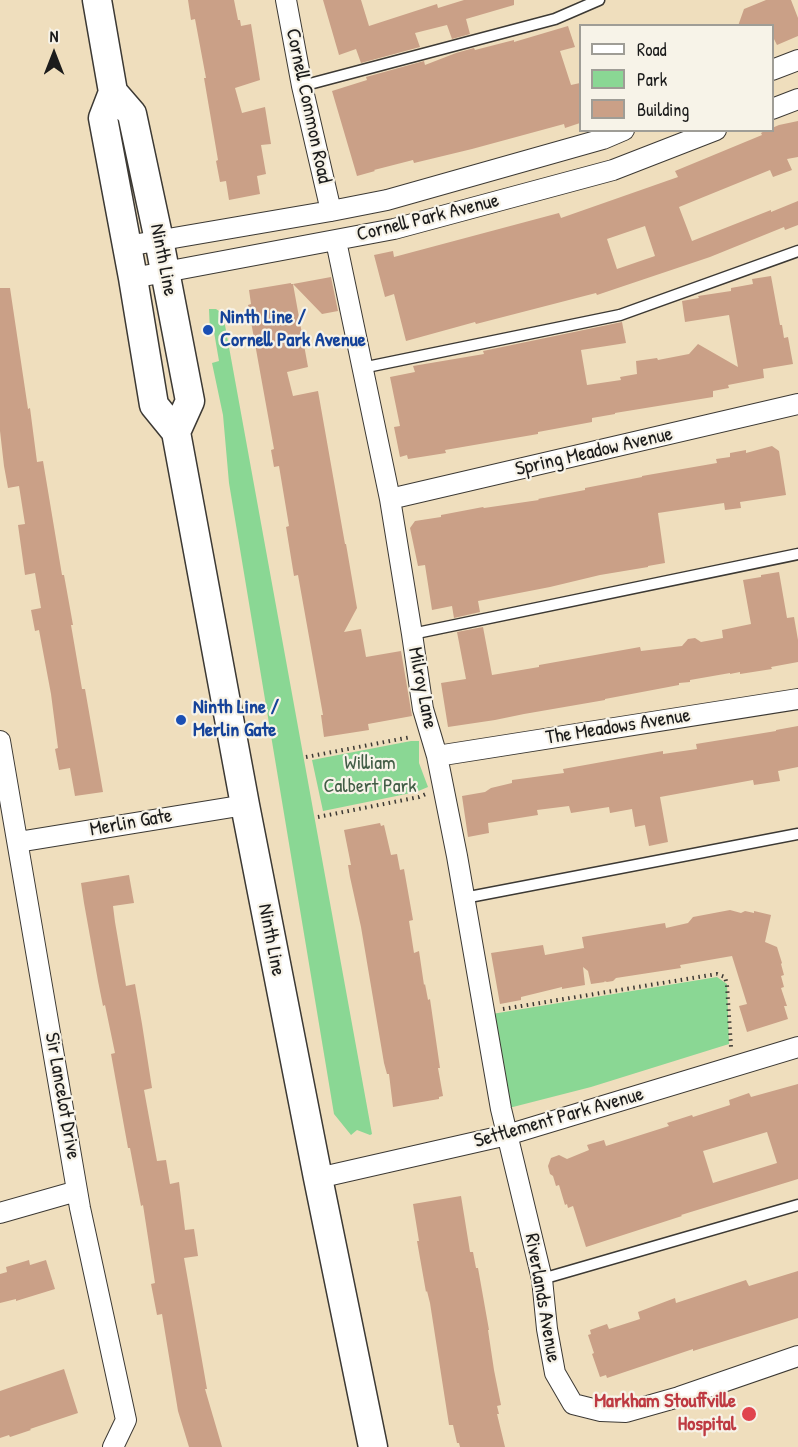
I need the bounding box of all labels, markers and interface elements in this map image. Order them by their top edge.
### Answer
north arrow [24,24,84,84]
legend [579,24,774,132]
text: N [50,25,58,47]
street label: Cornell Common Road [280,26,336,186]
text: Road [637,37,667,62]
text: Park [637,67,667,92]
text: Building [637,97,689,122]
street label: Cornell Park Avenue [354,189,502,247]
street label: Ninth Line [144,222,182,298]
place label: Ninth Line / Cornell Park Avenue [220,306,366,353]
marker: Ninth Line / Cornell Park Avenue [201,323,215,337]
street label: Spring Meadow Avenue [513,422,675,482]
street label: Milroy Lane [402,645,442,731]
place label: Ninth Line / Merlin Gate [193,696,279,743]
street label: The Meadows Avenue [544,704,692,750]
marker: Ninth Line / Merlin Gate [174,713,188,727]
park label: William Calbert Park [324,752,416,799]
street label: Merlin Gate [88,804,174,842]
street label: Ninth Line [252,902,290,978]
street label: Sir Lancelot Drive [39,1031,85,1161]
street label: Settlement Park Avenue [472,1082,646,1154]
street label: Riverlands Avenue [519,1232,565,1364]
place label: Markham Stouffville Hospital [594,1390,736,1437]
marker: Markham Stouffville Hospital [740,1405,758,1423]

